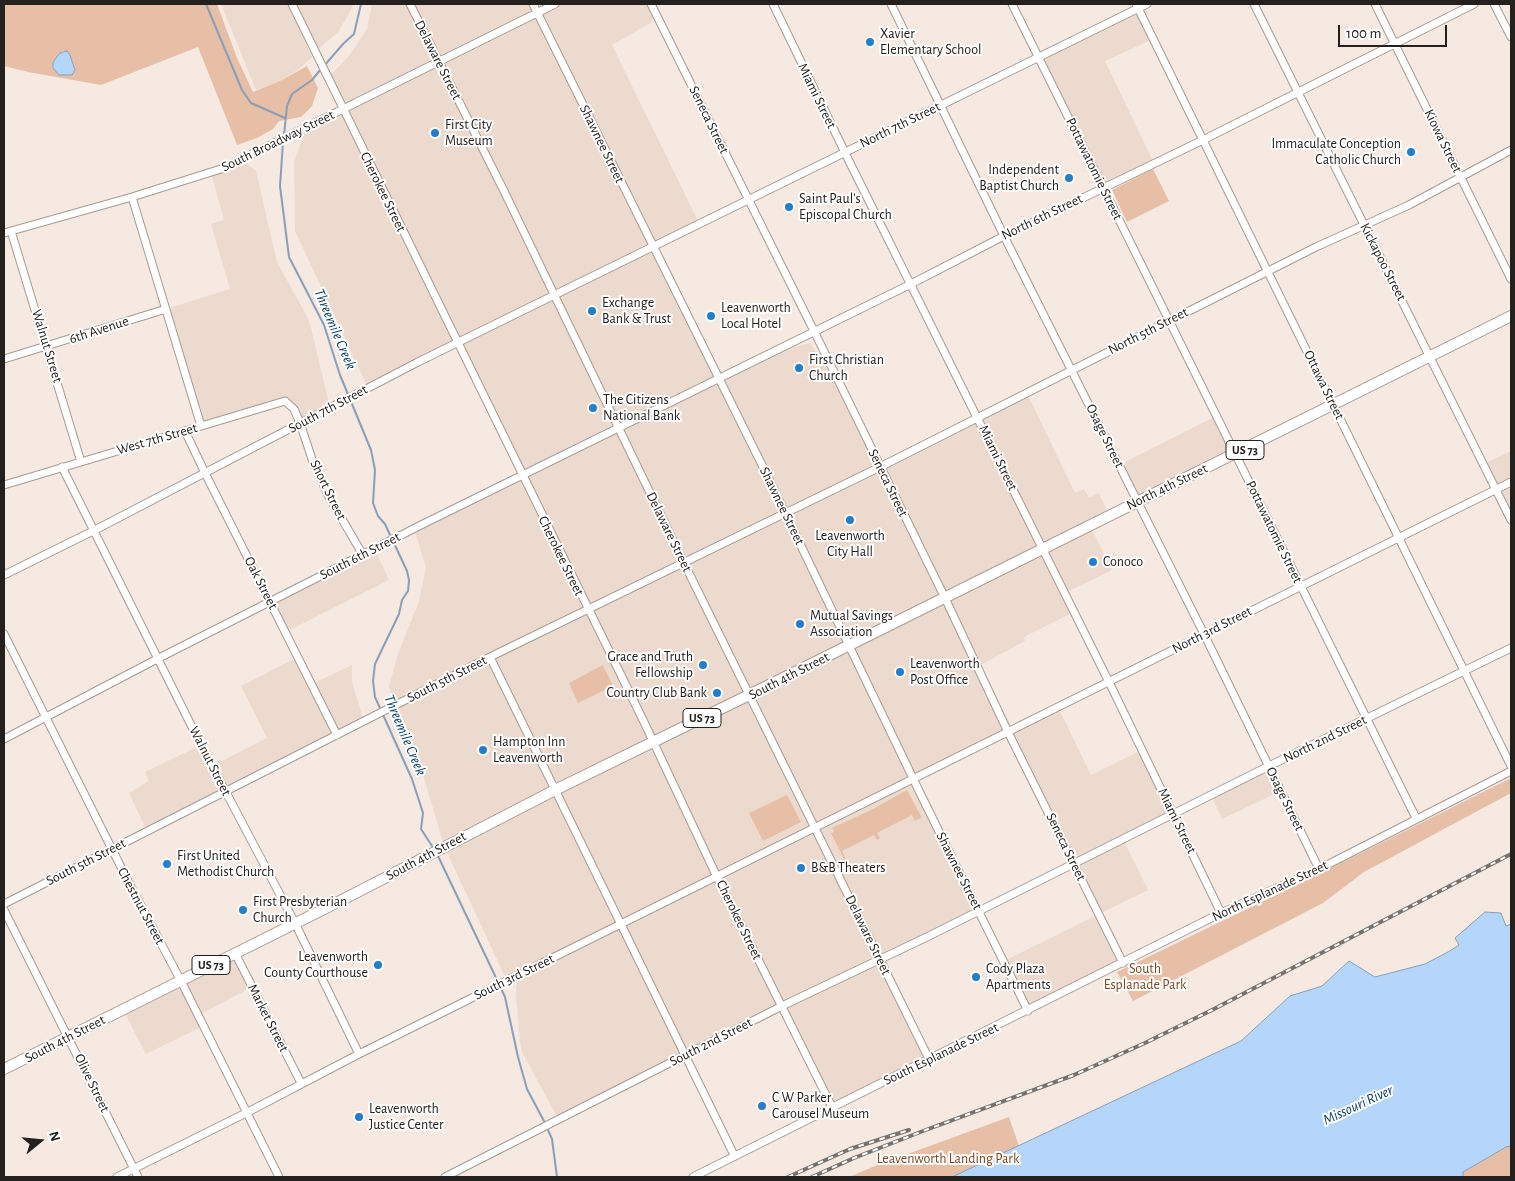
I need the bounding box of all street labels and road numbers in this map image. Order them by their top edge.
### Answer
street label: Delaware Street [411,17,465,103]
street label: Miami Street [794,61,840,131]
street label: Seneca Street [685,83,733,157]
street label: North 7th Street [857,98,943,152]
street label: Shawnee Street [576,102,628,186]
street label: South Broadway Street [219,106,337,176]
street label: Kiowa Street [1420,106,1466,176]
street label: Pottawatomie Street [1062,115,1126,223]
street label: Cherokee Street [356,149,410,235]
street label: North 6th Street [999,190,1085,244]
street label: Kickapoo Street [1356,220,1410,304]
street label: North 5th Street [1105,304,1191,358]
street label: Walnut Street [28,307,66,385]
street label: 6th Avenue [67,313,131,347]
street label: Ottawa Street [1300,348,1348,422]
street label: South 7th Street [286,381,370,437]
street label: Osage Street [1082,401,1128,471]
street label: West 7th Street [115,419,199,459]
street label: Miami Street [975,423,1021,493]
road number: US 73 [1226,440,1264,460]
street label: Seneca Street [864,446,912,520]
street label: Short Street [306,457,350,523]
street label: North 4th Street [1124,460,1210,514]
street label: Shawnee Street [756,464,808,548]
street label: Pottawatomie Street [1242,478,1306,586]
street label: Delaware Street [642,489,696,575]
street label: Cherokee Street [534,513,588,599]
street label: South 6th Street [317,529,403,583]
street label: Oak Street [241,554,281,612]
street label: North 3rd Street [1169,603,1255,657]
street label: South 4th Street [746,649,832,703]
street label: South 5th Street [404,652,490,706]
road number: US 73 [683,708,721,728]
street label: North 2nd Street [1281,712,1369,766]
street label: Walnut Street [185,723,235,799]
street label: Osage Street [1262,764,1308,834]
street label: Miami Street [1154,786,1200,856]
street label: Seneca Street [1042,810,1090,884]
street label: South 4th Street [383,828,469,884]
street label: Shawnee Street [932,829,986,913]
street label: South 5th Street [43,835,129,889]
street label: North Esplanade Street [1209,857,1331,925]
street label: Chestnut Street [114,865,168,947]
street label: Cherokee Street [712,877,766,963]
street label: Delaware Street [841,892,895,978]
street label: South 3rd Street [471,950,557,1004]
road number: US 73 [192,956,230,974]
street label: Market Street [244,981,292,1055]
street label: South 4th Street [22,1012,108,1066]
street label: South 2nd Street [667,1014,755,1070]
street label: South Esplanade Street [881,1019,1001,1089]
street label: Olive Street [71,1051,113,1115]

